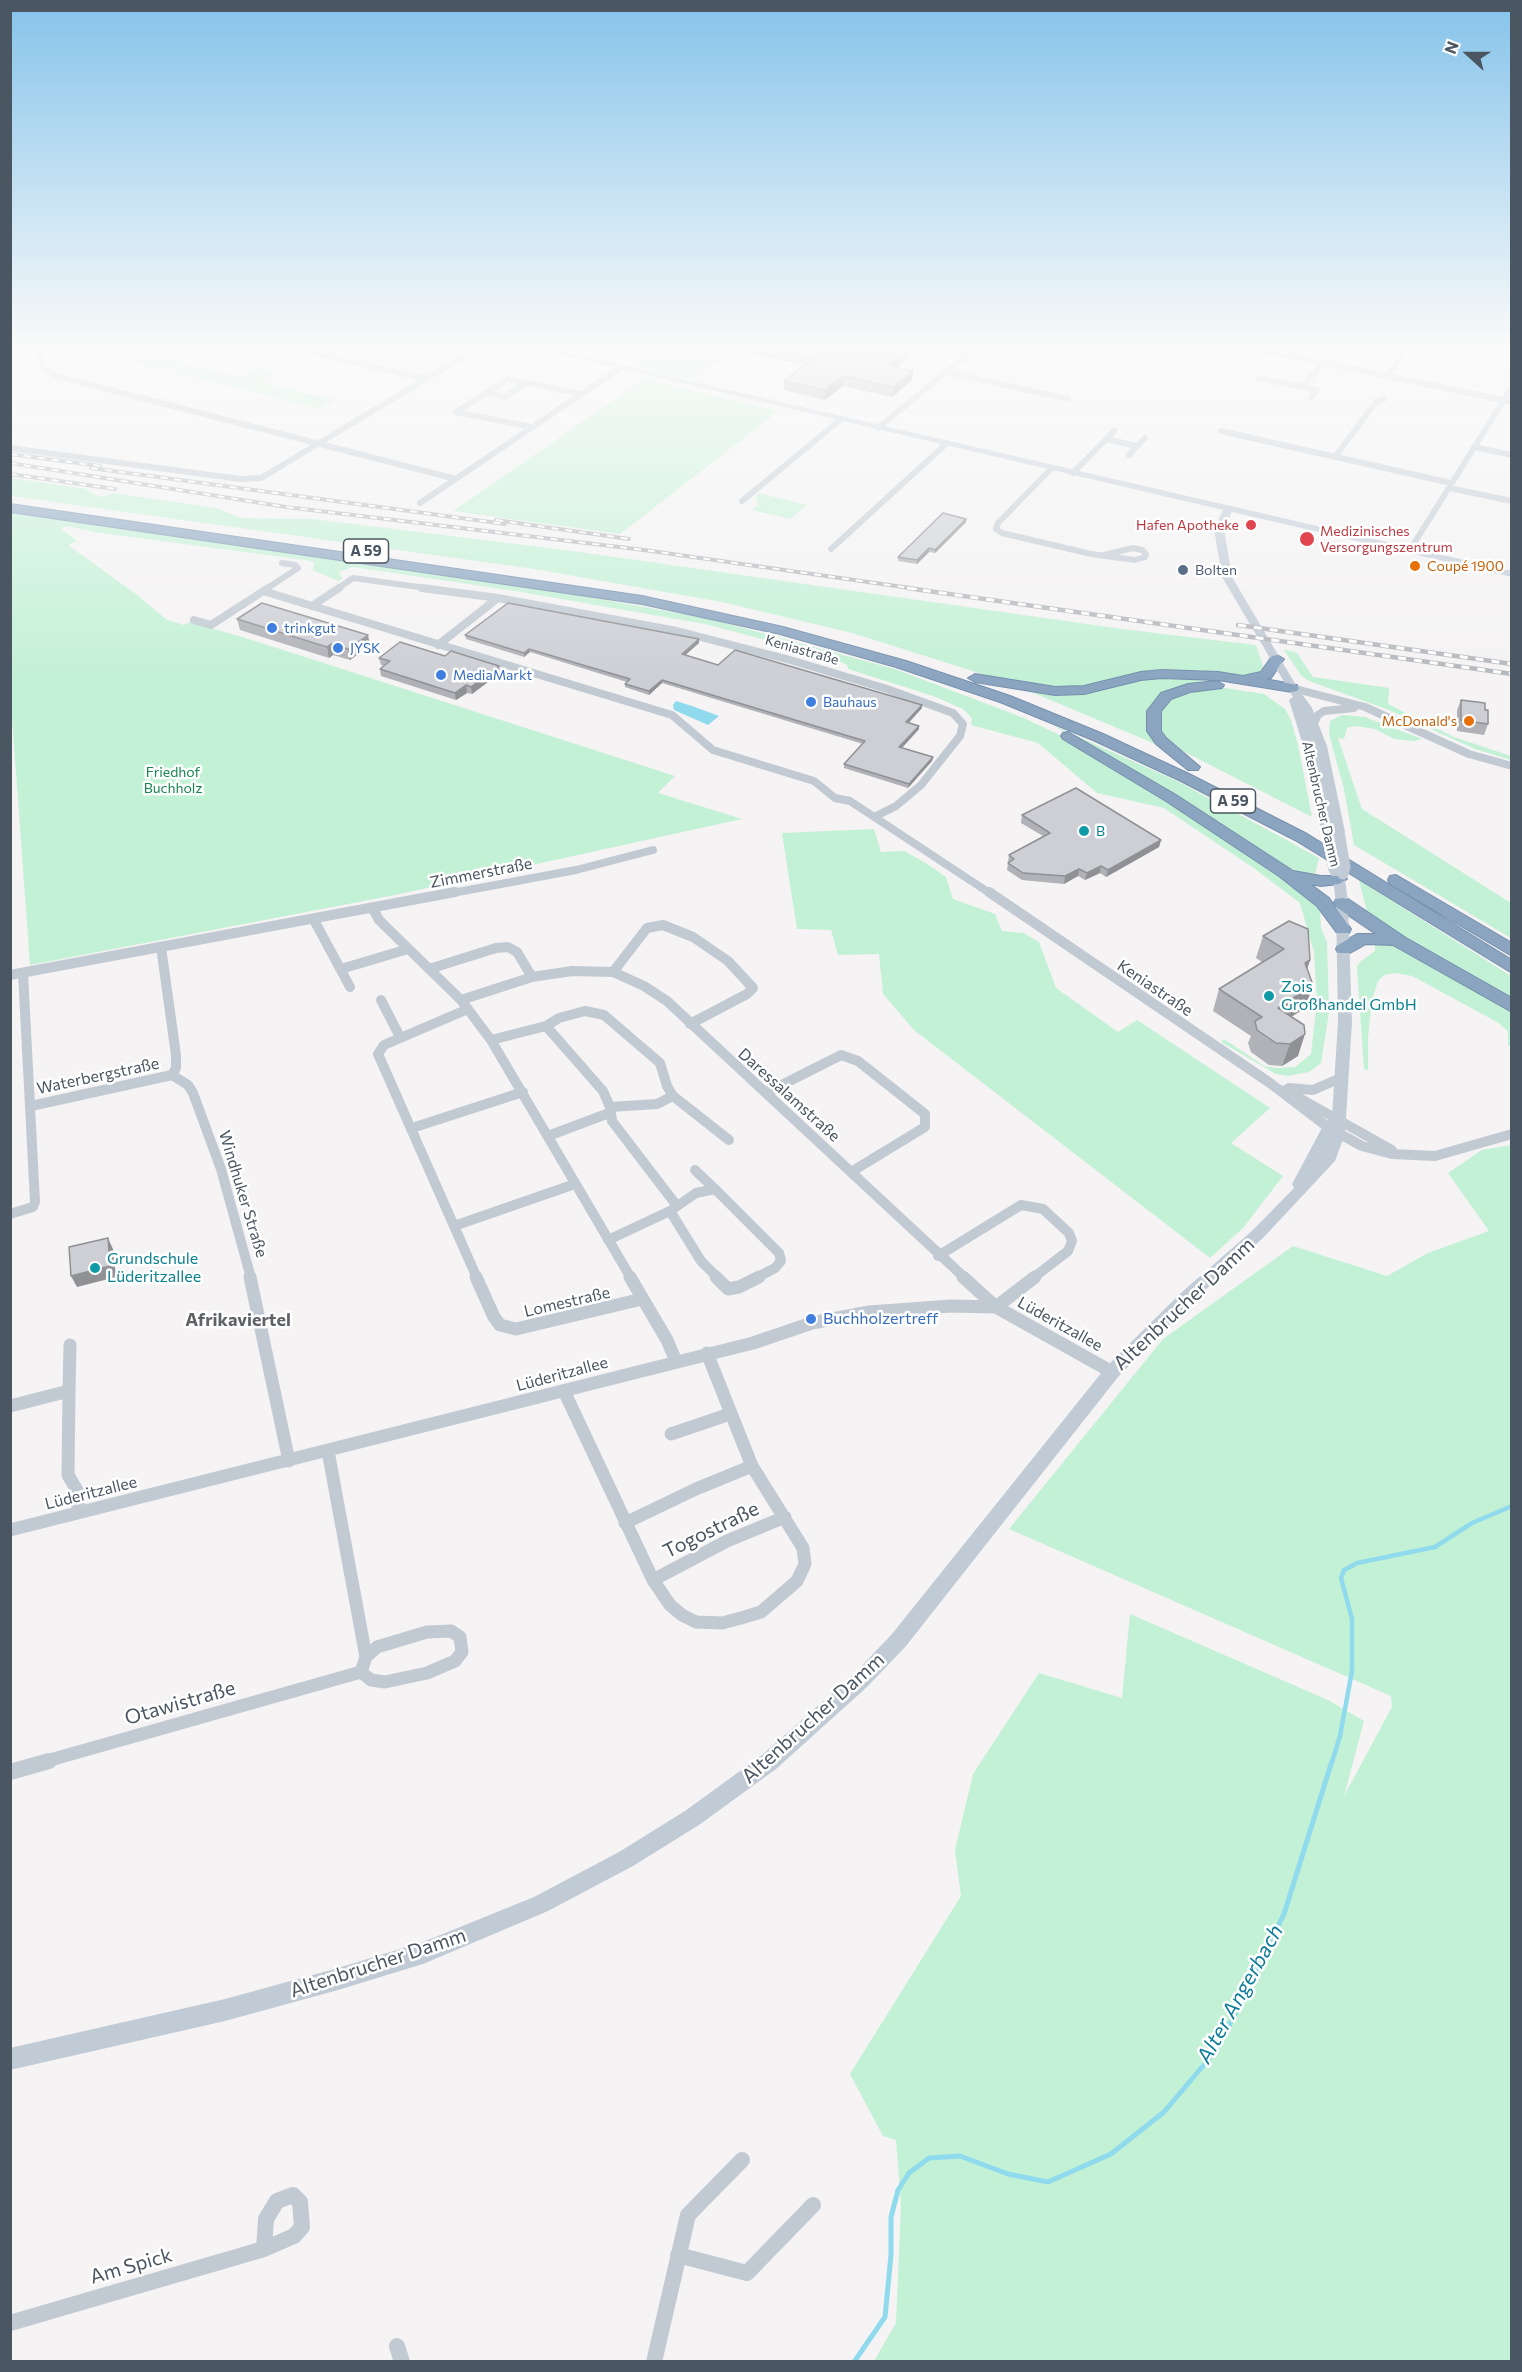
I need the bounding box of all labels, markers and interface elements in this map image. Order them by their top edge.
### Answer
north arrow [1438,24,1498,84]
text: N [1440,38,1462,56]
place label: Hafen Apotheke [1136,517,1239,533]
marker: Hafen Apotheke [1244,518,1258,532]
place label: Medizinisches Versorgungszentrum [1320,523,1453,556]
marker: Medizinisches Versorgungszentrum [1298,530,1316,548]
road number: A 59 [344,539,388,563]
place label: Coupé 1900 [1427,558,1504,574]
marker: Coupé 1900 [1408,559,1422,573]
place label: Bolten [1195,562,1237,578]
marker: Bolten [1176,563,1190,577]
place label: trinkgut [284,620,336,636]
marker: trinkgut [265,621,279,635]
street label: Keniastraße [763,631,841,669]
place label: JYSK [350,640,380,656]
marker: JYSK [331,641,345,655]
place label: MediaMarkt [453,667,532,683]
marker: MediaMarkt [434,668,448,682]
place label: Bauhaus [823,694,877,710]
marker: Bauhaus [804,695,818,709]
place label: McDonald's [1382,713,1457,729]
marker: McDonald's [1462,714,1476,728]
street label: Altenbrucher Damm [1298,739,1344,869]
park label: Friedhof Buchholz [144,764,202,796]
road number: A 59 [1210,789,1256,813]
place label: B [1096,823,1105,839]
marker: B [1077,824,1091,838]
street label: Zimmerstraße [428,854,534,892]
street label: Keniastraße [1114,956,1196,1020]
place label: Zois Großhandel GmbH [1281,977,1417,1015]
marker: Zois Großhandel GmbH [1262,989,1276,1003]
street label: Daressalamstraße [734,1044,844,1146]
street label: Waterbergstraße [35,1054,161,1098]
street label: Windhuker Straße [215,1128,271,1260]
street label: Altenbrucher Damm [1109,1233,1259,1375]
place label: Grundschule Lüderitzallee [107,1249,201,1287]
marker: Grundschule Lüderitzallee [88,1261,102,1275]
street label: Lomestraße [522,1283,612,1321]
street label: Lüderitzallee [1014,1293,1106,1355]
district label: Afrikaviertel [185,1309,291,1331]
place label: Buchholzertreff [823,1309,938,1329]
marker: Buchholzertreff [804,1312,818,1326]
street label: Lüderitzallee [514,1353,610,1395]
street label: Lüderitzallee [43,1472,139,1514]
street label: Togostraße [659,1496,763,1564]
street label: Altenbrucher Damm [737,1648,889,1788]
street label: Otawistraße [122,1676,238,1730]
water label: Alter Angerbach [1191,1920,1289,2068]
street label: Altenbrucher Damm [287,1923,469,2003]
street label: Am Spick [87,2243,175,2289]

